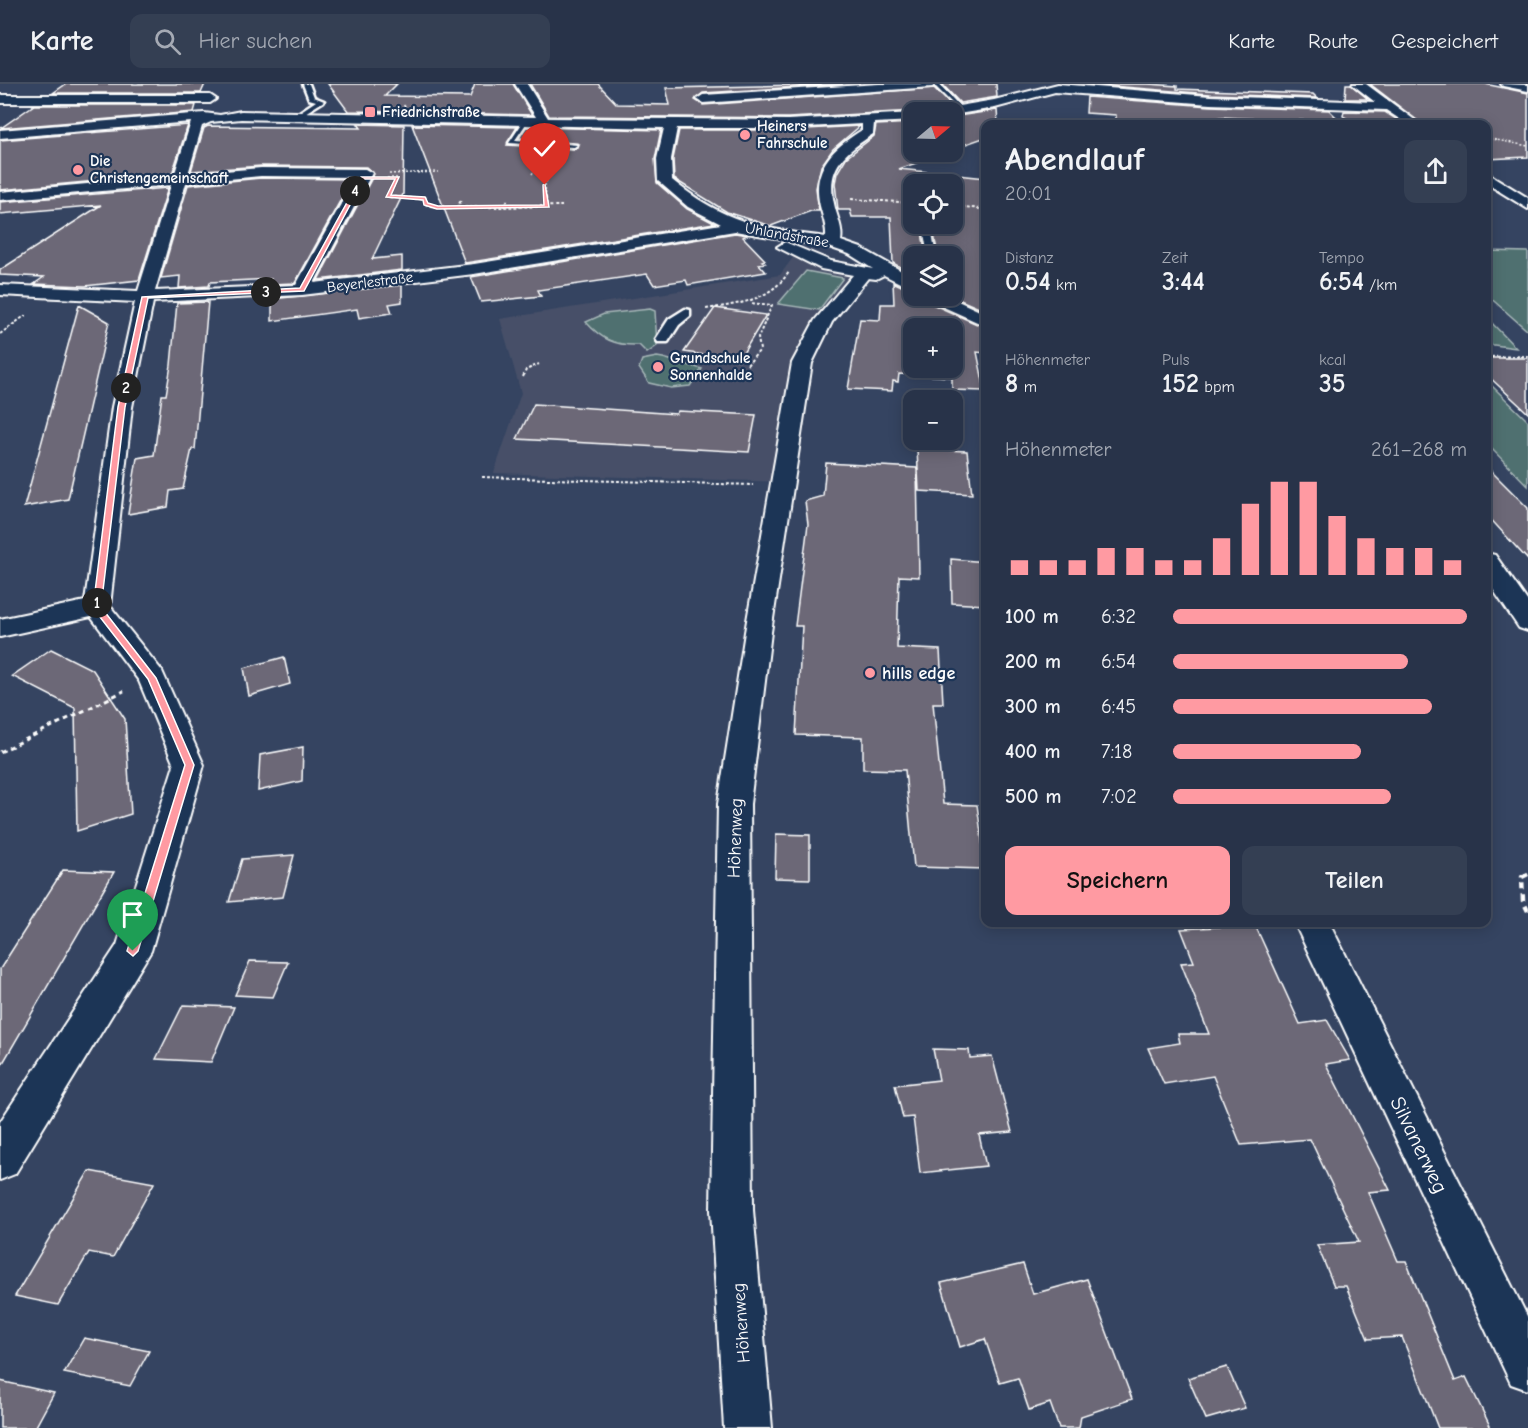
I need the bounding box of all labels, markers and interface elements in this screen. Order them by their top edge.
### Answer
search box [130,14,550,68]
text: Karte [30,25,94,57]
icon: search [151,25,184,58]
text: Hier suchen [199,28,313,54]
text: Karte [1228,29,1275,53]
text: Route [1308,29,1358,53]
text: Gespeichert [1391,29,1498,53]
north arrow [903,102,963,162]
map controls [903,102,963,450]
place label: Friedrichstraße [382,103,480,121]
marker: Friedrichstraße [363,105,377,119]
place label: Heiners Fahrschule [757,117,827,152]
pin [519,123,570,185]
marker: Heiners Fahrschule [738,128,752,142]
icon: check [528,132,561,165]
text: Abendlauf [1005,140,1144,178]
button: share [1404,140,1467,203]
place label: Die Christengemeinschaft [90,152,230,187]
marker: Die Christengemeinschaft [71,163,85,177]
button: locate [903,174,963,234]
pin: 4 [340,176,370,206]
text: 4 [351,182,359,200]
text: 20:01 [1005,182,1051,205]
street label: Uhlandstraße [744,219,831,251]
button: layers [903,246,963,306]
text: Distanz [1005,249,1054,267]
text: Zeit [1162,249,1188,267]
text: Tempo [1319,249,1364,267]
text: 0.54 [1005,267,1051,297]
text: 3:44 [1162,267,1205,297]
text: 6:54 [1319,267,1364,297]
street label: Beyerlestraße [326,268,415,296]
text: km [1051,276,1077,294]
text: /km [1364,276,1397,294]
pin: 3 [251,277,281,307]
text: 3 [262,283,270,301]
button: + [903,318,963,378]
place label: Grundschule Sonnenhalde [670,349,752,384]
text: Höhenmeter [1005,351,1090,369]
text: Puls [1162,351,1189,369]
text: kcal [1319,351,1346,369]
marker: Grundschule Sonnenhalde [651,360,665,374]
text: 8 [1005,369,1018,399]
text: 152 [1162,369,1199,399]
text: 35 [1319,369,1346,399]
pin: 2 [111,373,141,403]
text: m [1018,378,1037,396]
text: bpm [1199,378,1235,396]
text: 2 [122,379,130,397]
button: − [903,390,963,450]
text: Höhenmeter [1005,438,1112,461]
text: 261–268 m [1371,438,1467,461]
pin: 1 [82,588,112,618]
text: 1 [94,594,100,612]
text: 100 m [1005,605,1059,628]
text: 6:32 [1101,605,1136,628]
text: 200 m [1005,650,1061,673]
text: 6:54 [1101,650,1136,673]
place label: hills edge [882,663,956,684]
marker: hills edge [863,666,877,680]
text: 300 m [1005,695,1061,718]
text: 6:45 [1101,695,1136,718]
text: 400 m [1005,740,1060,763]
text: 7:18 [1101,740,1132,763]
text: 500 m [1005,785,1062,808]
text: 7:02 [1101,785,1137,808]
street label: Höhenweg [724,798,747,878]
button: Speichern [1005,846,1230,915]
button: Teilen [1242,846,1467,915]
pin [107,889,158,951]
icon: arrive [116,898,149,931]
street label: Silvanerweg [1385,1093,1453,1197]
street label: Höhenweg [728,1282,755,1364]

